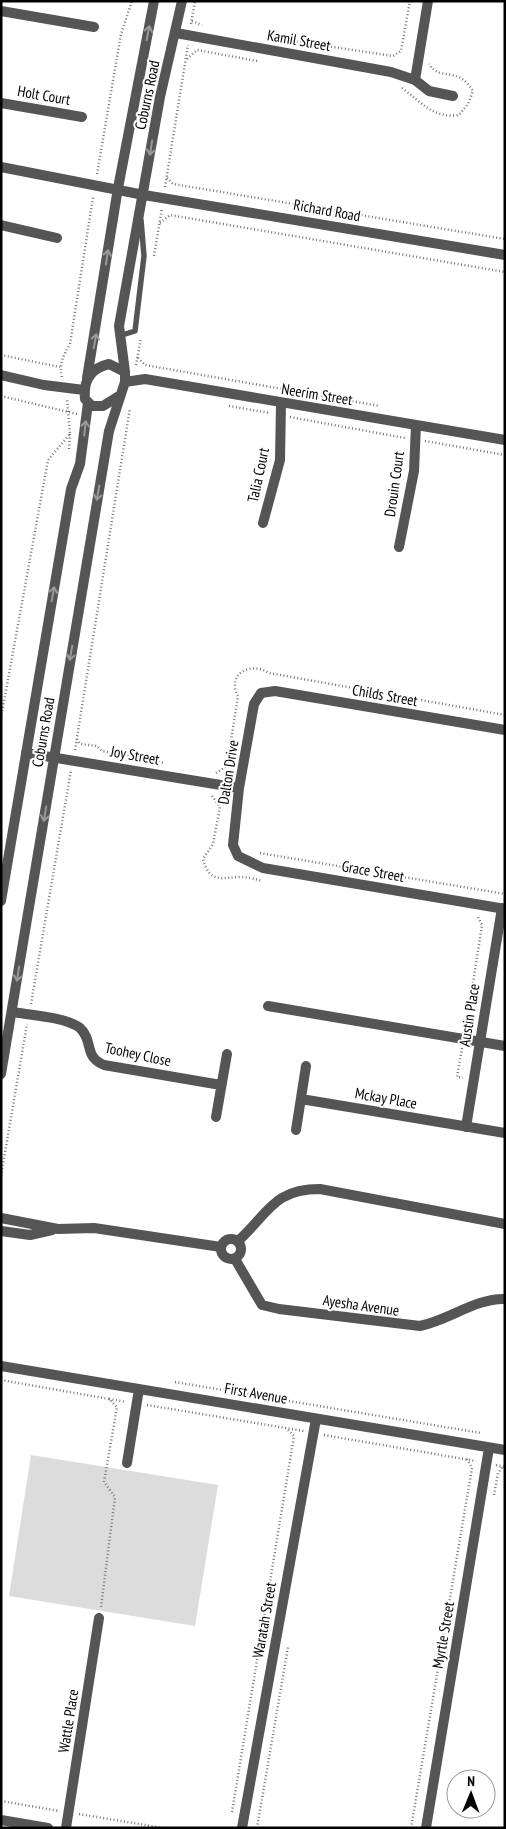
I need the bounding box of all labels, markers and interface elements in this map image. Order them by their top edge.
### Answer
one-way arrow [143,25,153,41]
street label: Kamil Street [266,25,332,55]
street label: Coburns Road [130,59,164,131]
street label: Holt Court [16,81,72,109]
one-way arrow [146,140,156,156]
street label: Richard Road [292,195,362,225]
one-way arrow [103,250,113,266]
one-way arrow [90,333,100,349]
street label: Neerim Street [280,379,354,409]
one-way arrow [80,420,90,436]
street label: Talia Court [243,446,273,504]
street label: Drouin Court [380,450,408,518]
one-way arrow [93,485,103,501]
one-way arrow [49,587,59,603]
one-way arrow [66,645,76,661]
street label: Childs Street [351,680,419,710]
street label: Coburns Road [28,696,58,768]
street label: Dalton Drive [214,738,242,806]
street label: Joy Street [108,741,161,769]
one-way arrow [39,805,49,821]
street label: Grace Street [340,856,406,886]
one-way arrow [13,966,23,982]
street label: Austin Place [455,982,483,1048]
street label: Toohey Close [103,1038,173,1070]
street label: Mckay Place [354,1083,418,1113]
street label: Ayesha Avenue [322,1290,400,1320]
street label: First Avenue [223,1378,289,1408]
street label: Waratah Street [248,1581,280,1659]
street label: Myrtle Street [428,1600,458,1670]
street label: Wattle Place [54,1688,82,1754]
north arrow [446,1769,496,1819]
text: N [467,1772,475,1790]

